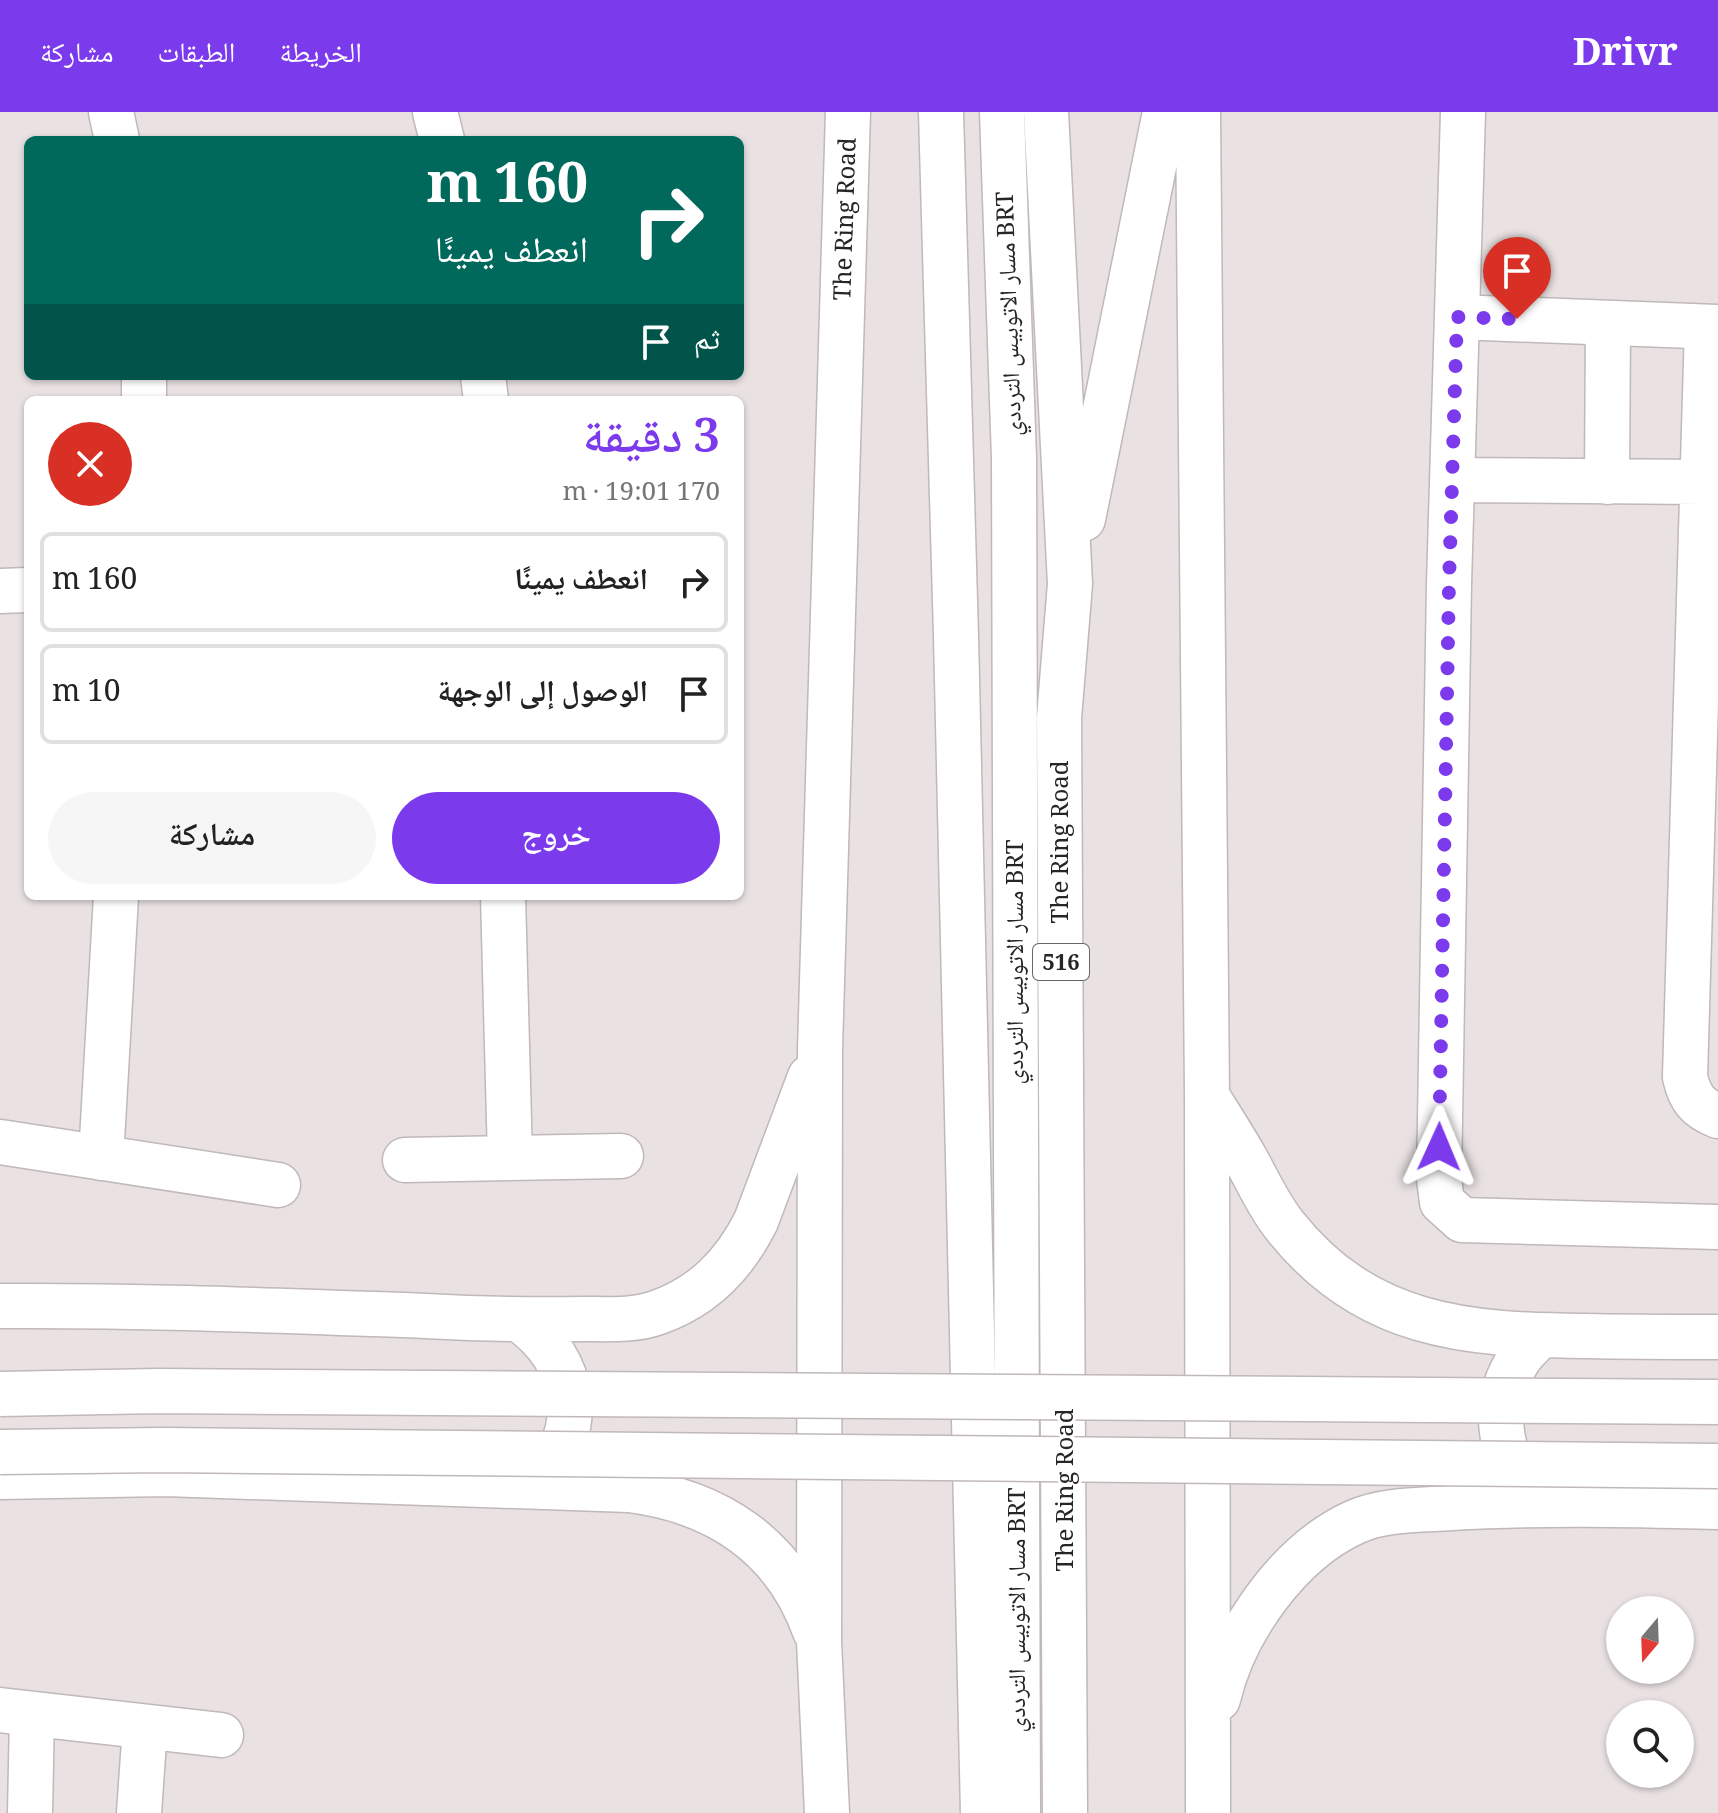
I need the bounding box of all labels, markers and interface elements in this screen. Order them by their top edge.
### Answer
text: Drivr [1573,24,1678,89]
text: مشاركة [40,32,114,80]
text: الطبقات [158,32,235,80]
text: الخريطة [279,32,362,80]
street label: The Ring Road [824,137,871,301]
text: 160 m [426,142,588,238]
icon: right [616,168,720,272]
street label: مسار الاتوبيس الترددي BRT [987,191,1036,437]
text: انعطف يمينًا [435,224,588,285]
pin [1483,237,1551,319]
icon: arrive [1495,249,1539,293]
text: ثم [694,317,720,368]
icon: arrive [634,320,678,364]
text: 3 دقيقة [583,401,720,482]
button: close [48,422,132,506]
text: 170 m · 19:01 [563,472,720,516]
text: 160 m [52,557,137,608]
text: انعطف يمينًا [514,557,648,608]
icon: right [672,560,716,604]
text: 10 m [52,669,121,720]
text: الوصول إلى الوجهة [437,669,648,720]
icon: arrive [672,672,716,716]
street label: The Ring Road [1042,760,1083,924]
button: مشاركة [48,792,376,884]
button: خروج [392,792,720,884]
street label: مسار الاتوبيس الترددي BRT [997,839,1038,1084]
road number: 516 [1033,944,1089,980]
position arrow [1397,1105,1481,1189]
street label: The Ring Road [1047,1408,1088,1572]
street label: مسار الاتوبيس الترددي BRT [999,1487,1040,1732]
north arrow [1606,1596,1694,1684]
map controls [1606,1596,1694,1788]
button: search [1606,1700,1694,1788]

